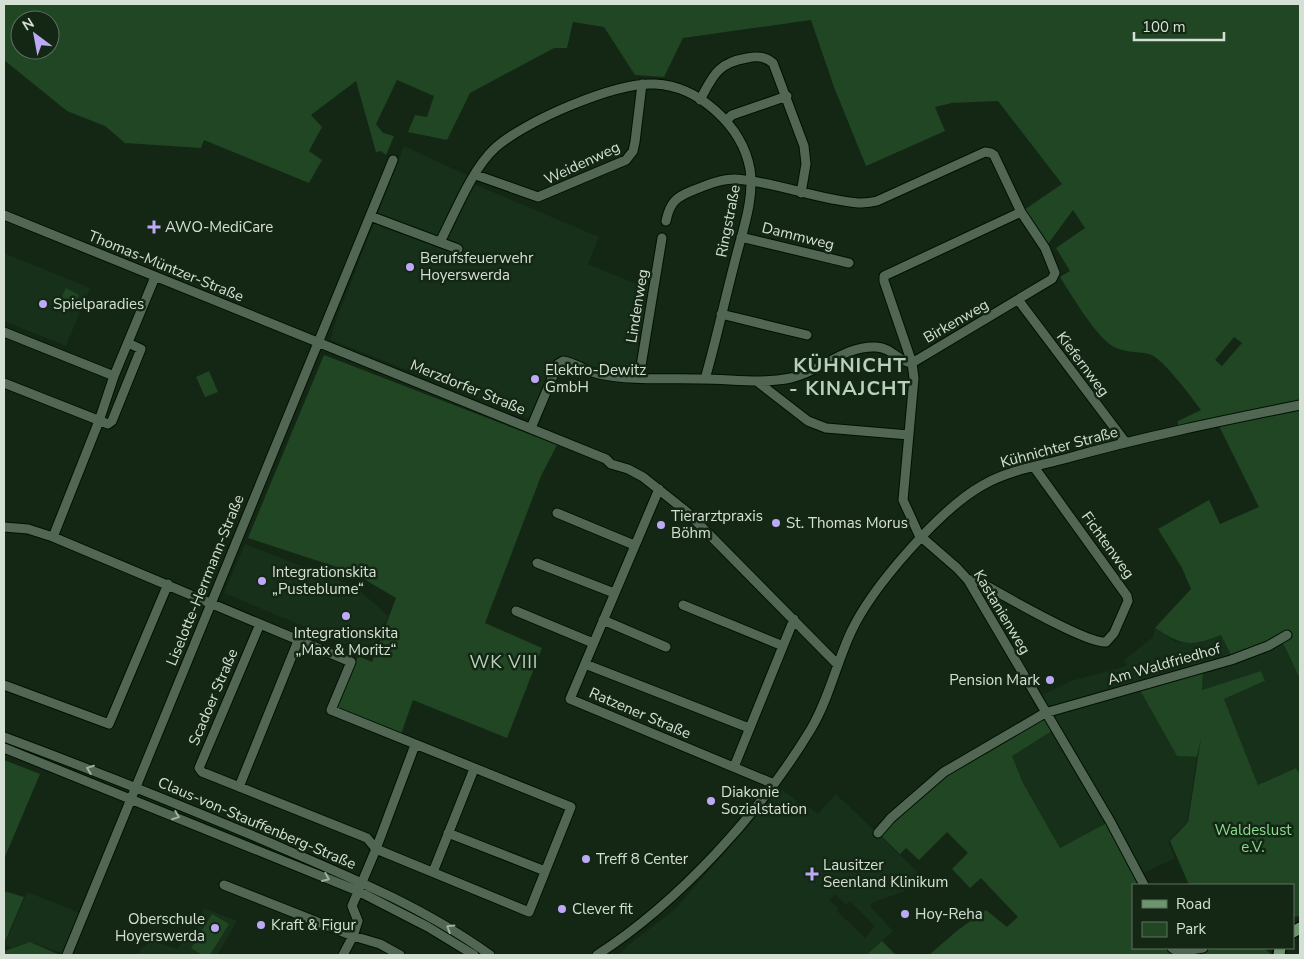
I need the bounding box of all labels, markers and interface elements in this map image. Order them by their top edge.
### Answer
north arrow [10,10,60,60]
scale bar [1134,10,1224,42]
text: N [19,14,38,35]
text: 100 m [1142,17,1186,37]
street label: Weidenweg [541,137,623,189]
street label: Ringstraße [711,183,745,259]
place label: AWO-MediCare [165,217,273,237]
street label: Dammweg [760,217,836,255]
marker: AWO-MediCare [147,220,161,234]
street label: Thomas-Müntzer-Straße [85,226,247,306]
place label: Berufsfeuerwehr Hoyerswerda [420,248,534,285]
marker: Berufsfeuerwehr Hoyerswerda [404,261,416,273]
street label: Lindenweg [621,268,653,344]
place label: Spielparadies [53,294,144,314]
street label: Birkenweg [920,294,992,348]
marker: Spielparadies [37,298,49,310]
street label: Kiefernweg [1052,327,1114,401]
district label: KÜHNICHT - KINAJCHT [789,352,911,402]
street label: Merzdorfer Straße [407,355,529,419]
place label: Elektro-Dewitz GmbH [545,360,646,397]
marker: Elektro-Dewitz GmbH [529,373,541,385]
street label: Kühnichter Straße [998,422,1120,472]
street label: Liselotte-Herrmann-Straße [161,491,249,669]
place label: Tierarztpraxis Böhm [671,506,763,543]
street label: Fichtenweg [1077,508,1139,582]
place label: St. Thomas Morus [786,513,908,533]
marker: St. Thomas Morus [770,517,782,529]
marker: Tierarztpraxis Böhm [655,519,667,531]
place label: Integrationskita „Pusteblume“ [272,562,377,599]
street label: Kastanienweg [969,566,1035,658]
marker: Integrationskita „Pusteblume“ [256,575,268,587]
marker: Integrationskita „Max & Moritz“ [340,610,352,622]
place label: Integrationskita „Max & Moritz“ [294,623,398,660]
street label: Am Waldfriedhof [1105,638,1224,690]
street label: Scadoer Straße [184,646,242,748]
district label: WK VIII [470,650,538,674]
place label: Pension Mark [949,670,1040,690]
marker: Pension Mark [1044,674,1056,686]
street label: Ratzener Straße [586,683,694,743]
one-way arrow [86,765,95,775]
street label: Claus-von-Stauffenberg-Straße [155,772,359,874]
place label: Diakonie Sozialstation [721,782,807,819]
marker: Diakonie Sozialstation [705,795,717,807]
one-way arrow [171,810,180,820]
park label: Waldeslust e.V. [1214,820,1292,857]
place label: Treff 8 Center [596,849,689,869]
marker: Treff 8 Center [580,853,592,865]
place label: Lausitzer Seenland Klinikum [823,855,948,892]
marker: Lausitzer Seenland Klinikum [805,867,819,881]
one-way arrow [321,871,330,882]
legend [1132,884,1294,949]
text: Road [1176,894,1211,914]
place label: Clever fit [572,899,634,919]
marker: Clever fit [556,903,568,915]
place label: Hoy-Reha [915,904,983,924]
marker: Hoy-Reha [899,908,911,920]
place label: Oberschule Hoyerswerda [115,909,205,946]
place label: Kraft & Figur [271,915,357,935]
marker: Kraft & Figur [255,919,267,931]
text: Park [1176,919,1206,939]
marker: Oberschule Hoyerswerda [209,922,221,934]
one-way arrow [446,925,455,935]

